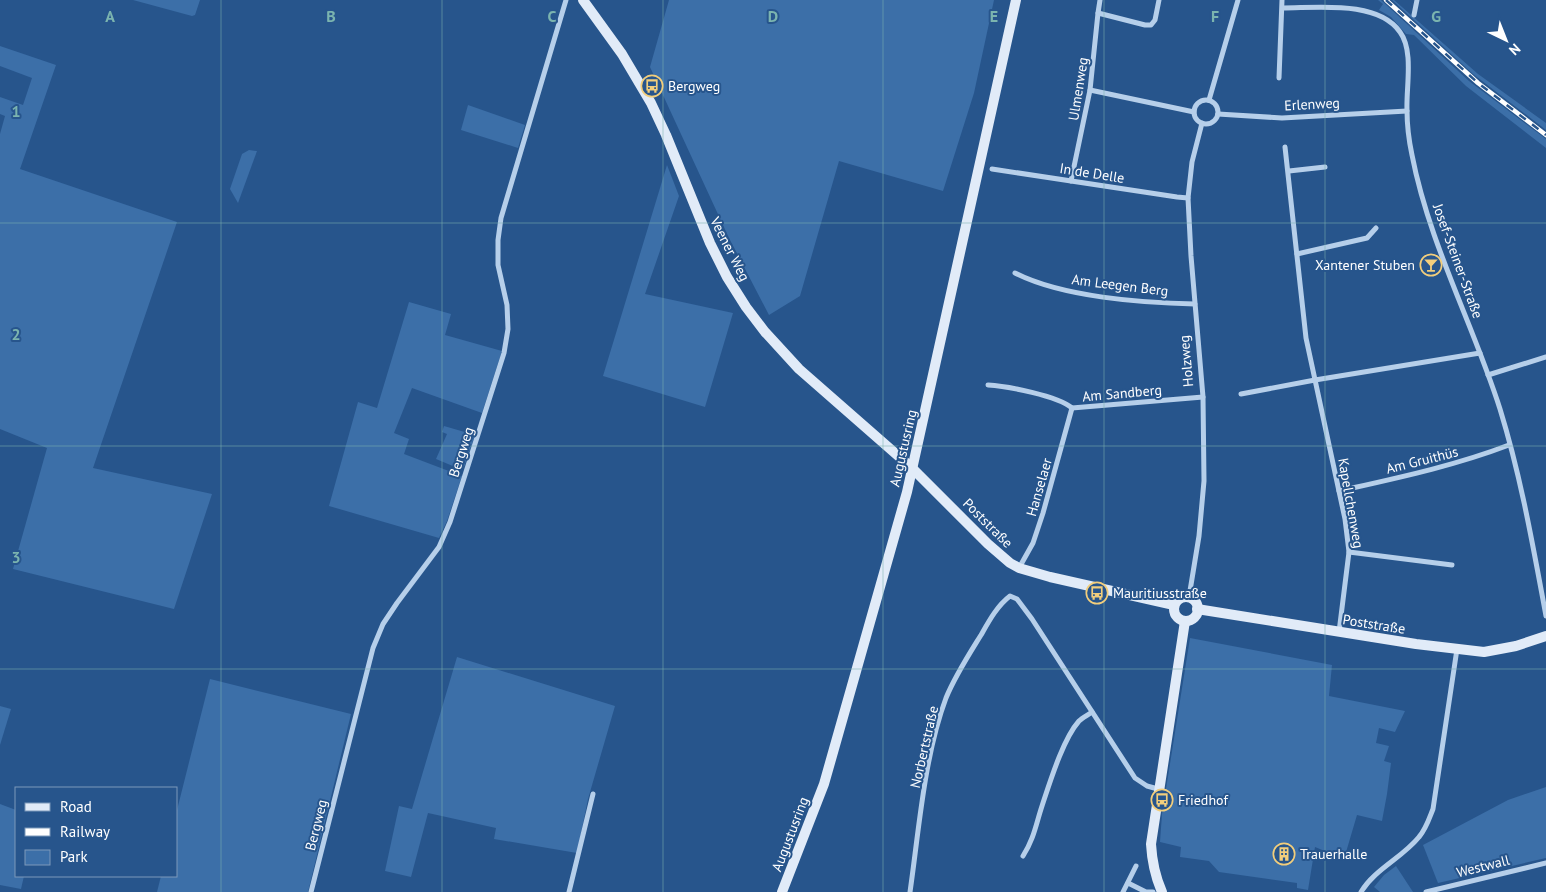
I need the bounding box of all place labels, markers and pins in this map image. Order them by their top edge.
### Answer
bus stop icon: Bergweg [640,74,664,98]
place label: Bergweg [668,77,720,95]
bar icon: Xantener Stuben [1419,253,1443,277]
place label: Xantener Stuben [1315,256,1415,274]
bus stop icon: Mauritiusstraße [1085,581,1109,605]
place label: Mauritiusstraße [1113,584,1207,602]
bus stop icon: Friedhof [1150,788,1174,812]
place label: Friedhof [1178,791,1228,809]
building icon: Trauerhalle [1272,842,1296,866]
place label: Trauerhalle [1300,845,1367,863]

